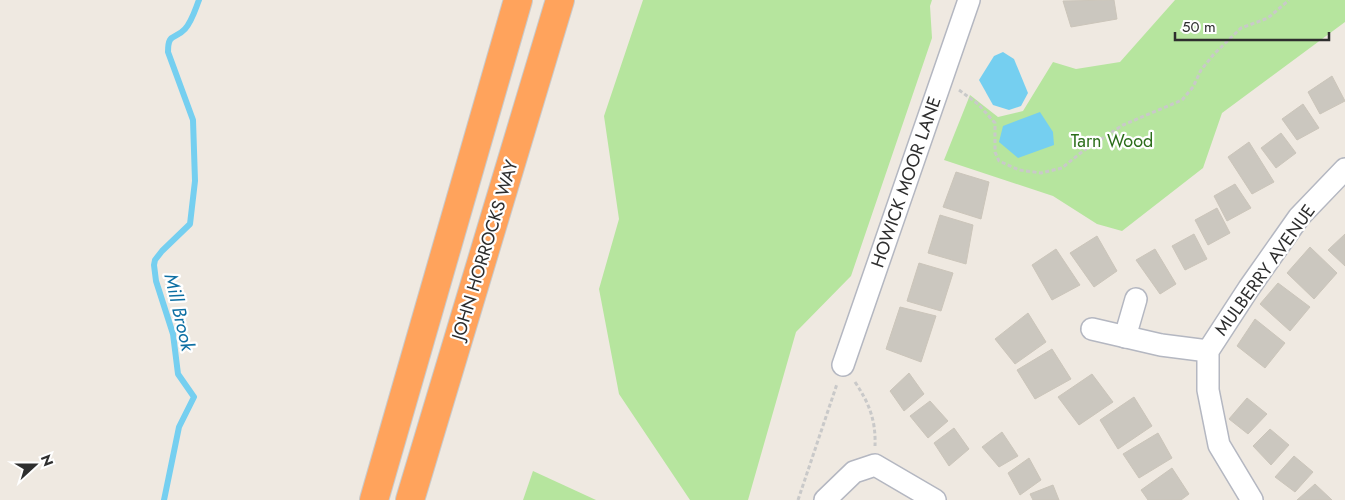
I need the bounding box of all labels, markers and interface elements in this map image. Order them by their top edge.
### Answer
scale bar [1175,10,1329,42]
text: 50 m [1182,16,1216,38]
street label: HOWICK MOOR LANE [864,93,948,271]
park label: Tarn Wood [1071,128,1153,154]
street label: JOHN HORROCKS WAY [445,156,525,345]
street label: MULBERRY AVENUE [1208,199,1322,341]
water label: Mill Brook [158,271,202,354]
north arrow [10,440,60,490]
text: N [36,452,58,469]

